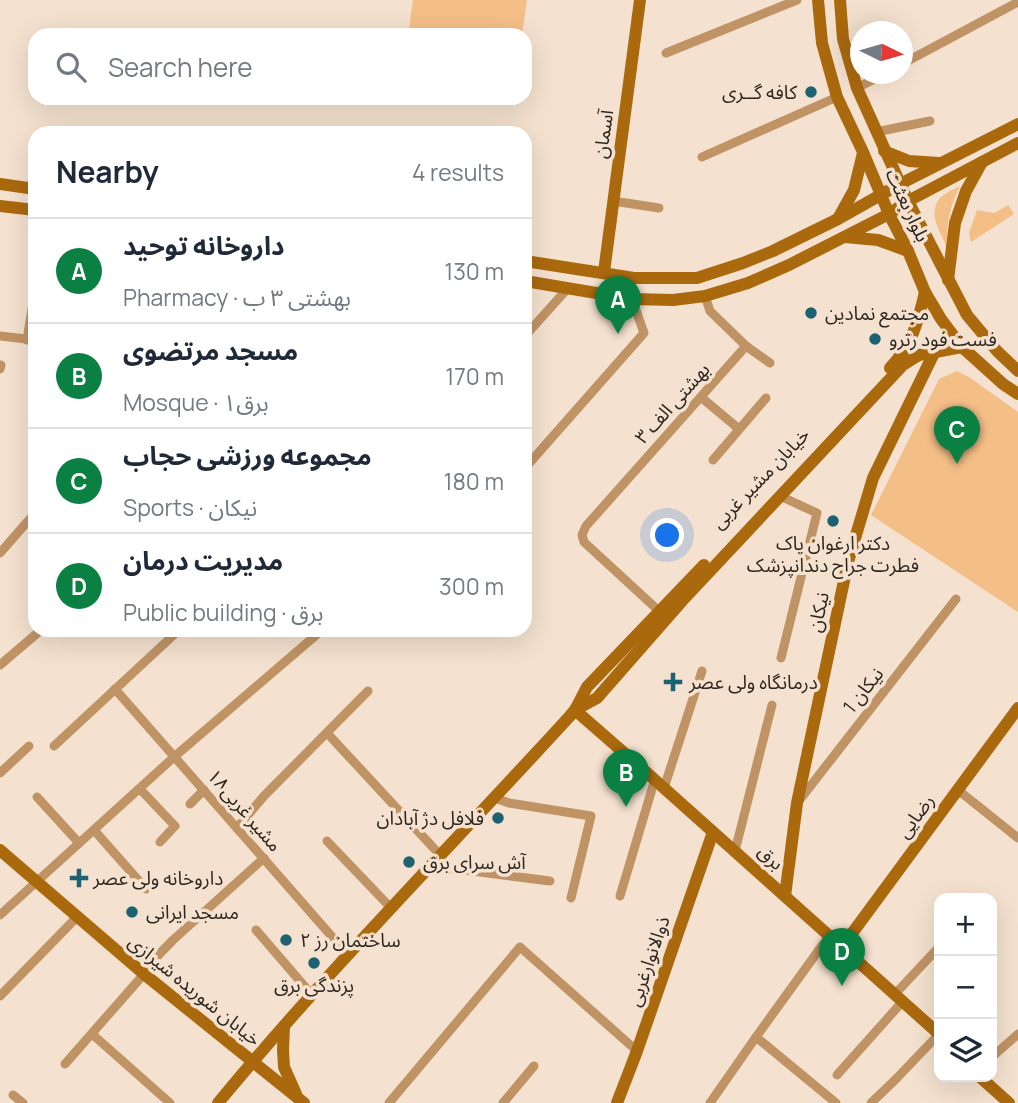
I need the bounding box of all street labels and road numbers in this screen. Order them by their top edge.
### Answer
street label: آسمان [587,107,619,160]
street label: بلوار بعثت [880,164,936,246]
street label: بهشتی الف ۳ [629,357,715,449]
street label: خیابان مشیر غربی [705,422,815,534]
street label: نیکان [801,590,835,634]
street label: نیکان 1 [837,662,889,718]
street label: مشیر غربی۱۸ [202,763,288,857]
street label: رضایی [890,789,940,843]
street label: برق [752,838,790,876]
street label: ذوالانوارغربی [620,912,676,1010]
street label: خیابان شوریده شیرازی [123,928,267,1052]

